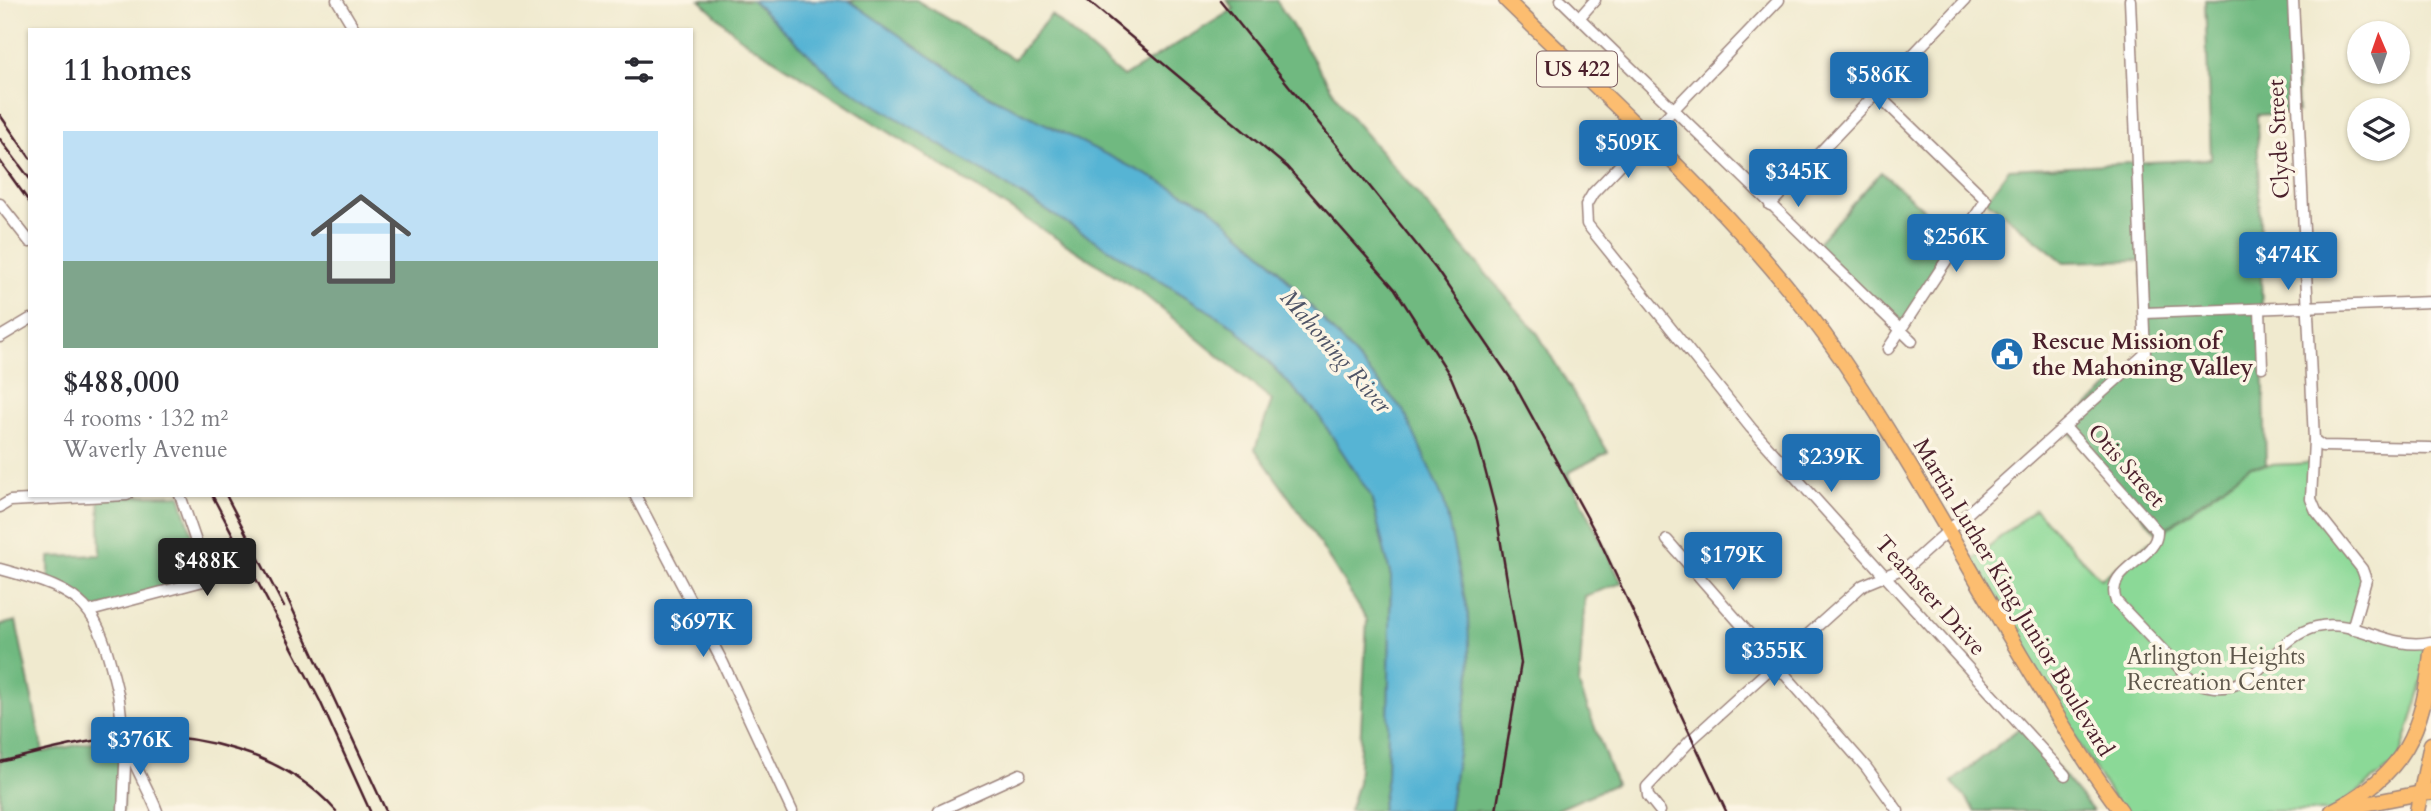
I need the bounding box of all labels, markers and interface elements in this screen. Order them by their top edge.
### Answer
north arrow [2347,21,2410,84]
map controls [2347,21,2410,161]
text: 11 homes [63,50,192,91]
icon: filters [620,51,658,89]
road number: US 422 [1537,52,1617,86]
pin: $586K [1830,52,1928,112]
text: $586K [1846,59,1912,90]
street label: Clyde Street [2260,78,2297,200]
button: layers [2347,98,2410,161]
pin: $509K [1579,120,1677,180]
text: $509K [1595,127,1661,158]
pin: $345K [1749,150,1847,209]
text: $345K [1765,156,1831,187]
icon: home [298,176,424,302]
pin: $256K [1907,215,2005,274]
text: $256K [1923,221,1989,252]
pin: $474K [2239,232,2337,292]
text: $474K [2255,239,2321,270]
water label: Mahoning River [1272,282,1400,421]
place label: Rescue Mission of the Mahoning Valley [2032,326,2253,383]
public building icon: Rescue Mission of the Mahoning Valley [1988,335,2026,373]
text: $488,000 [63,362,179,403]
text: 4 rooms · 132 m² [63,403,228,434]
street label: Otis Street [2081,417,2173,514]
street label: Martin Luther King Junior Boulevard [1906,432,2122,763]
text: Waverly Avenue [63,434,228,465]
pin: $239K [1782,434,1880,494]
text: $239K [1798,441,1864,472]
street label: Teamster Drive [1868,528,1993,662]
pin: $179K [1684,532,1782,592]
pin: $488K [158,538,256,598]
text: $179K [1700,539,1766,570]
text: $488K [174,545,240,576]
pin: $697K [654,600,752,659]
text: $697K [670,606,736,637]
pin: $355K [1725,628,1823,688]
text: $355K [1741,635,1807,666]
park label: Arlington Heights Recreation Center [2127,641,2306,698]
pin: $376K [91,718,189,777]
text: $376K [107,724,173,755]

